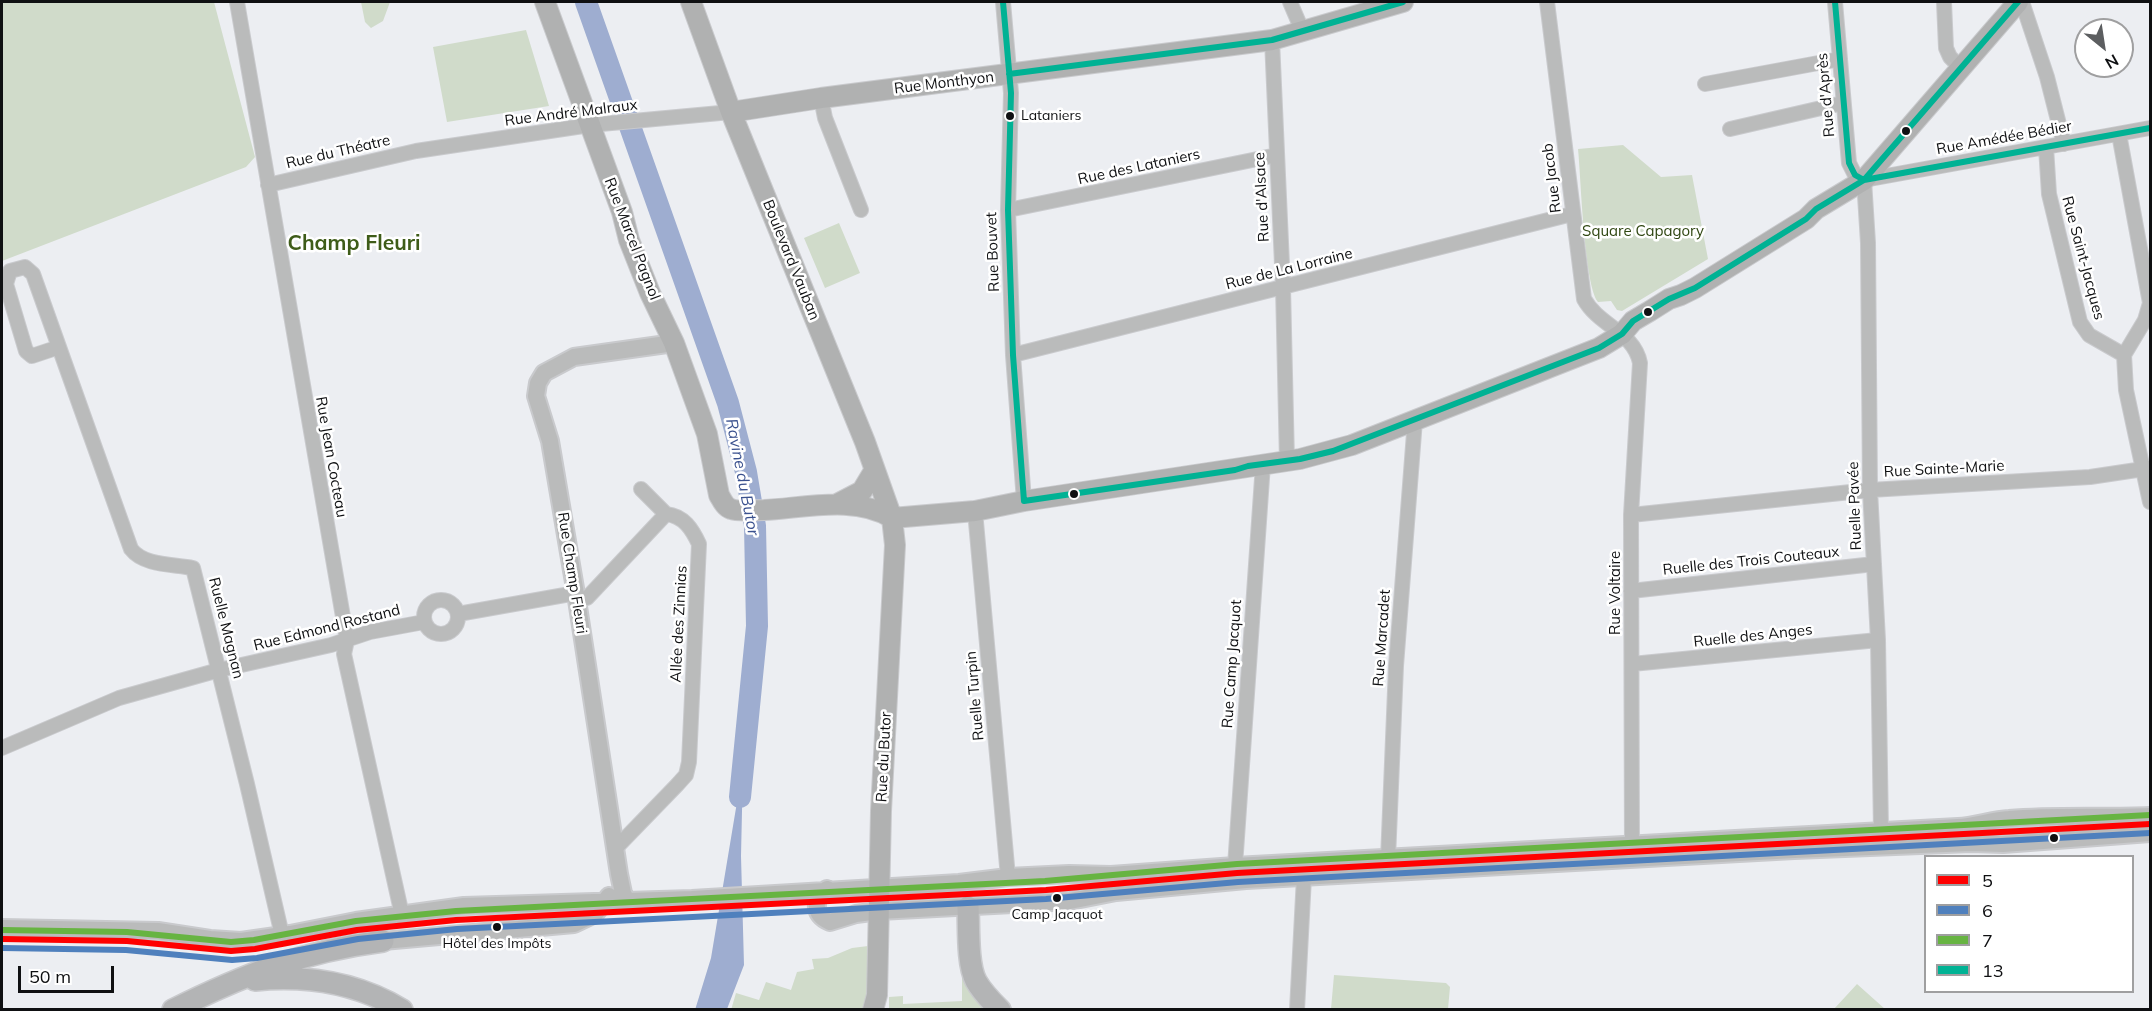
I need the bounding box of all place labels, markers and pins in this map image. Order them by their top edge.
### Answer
place label: Lataniers [1021,108,1081,124]
marker: Lataniers [1004,110,1016,122]
unlabelled marker [1900,125,1912,137]
unlabelled marker [1642,306,1654,318]
unlabelled marker [1068,488,1080,500]
unlabelled marker [2048,832,2060,844]
marker: Camp Jacquot [1051,892,1063,904]
place label: Camp Jacquot [1011,907,1103,923]
marker: Hôtel des Impôts [491,921,503,933]
place label: Hôtel des Impôts [443,936,551,952]

